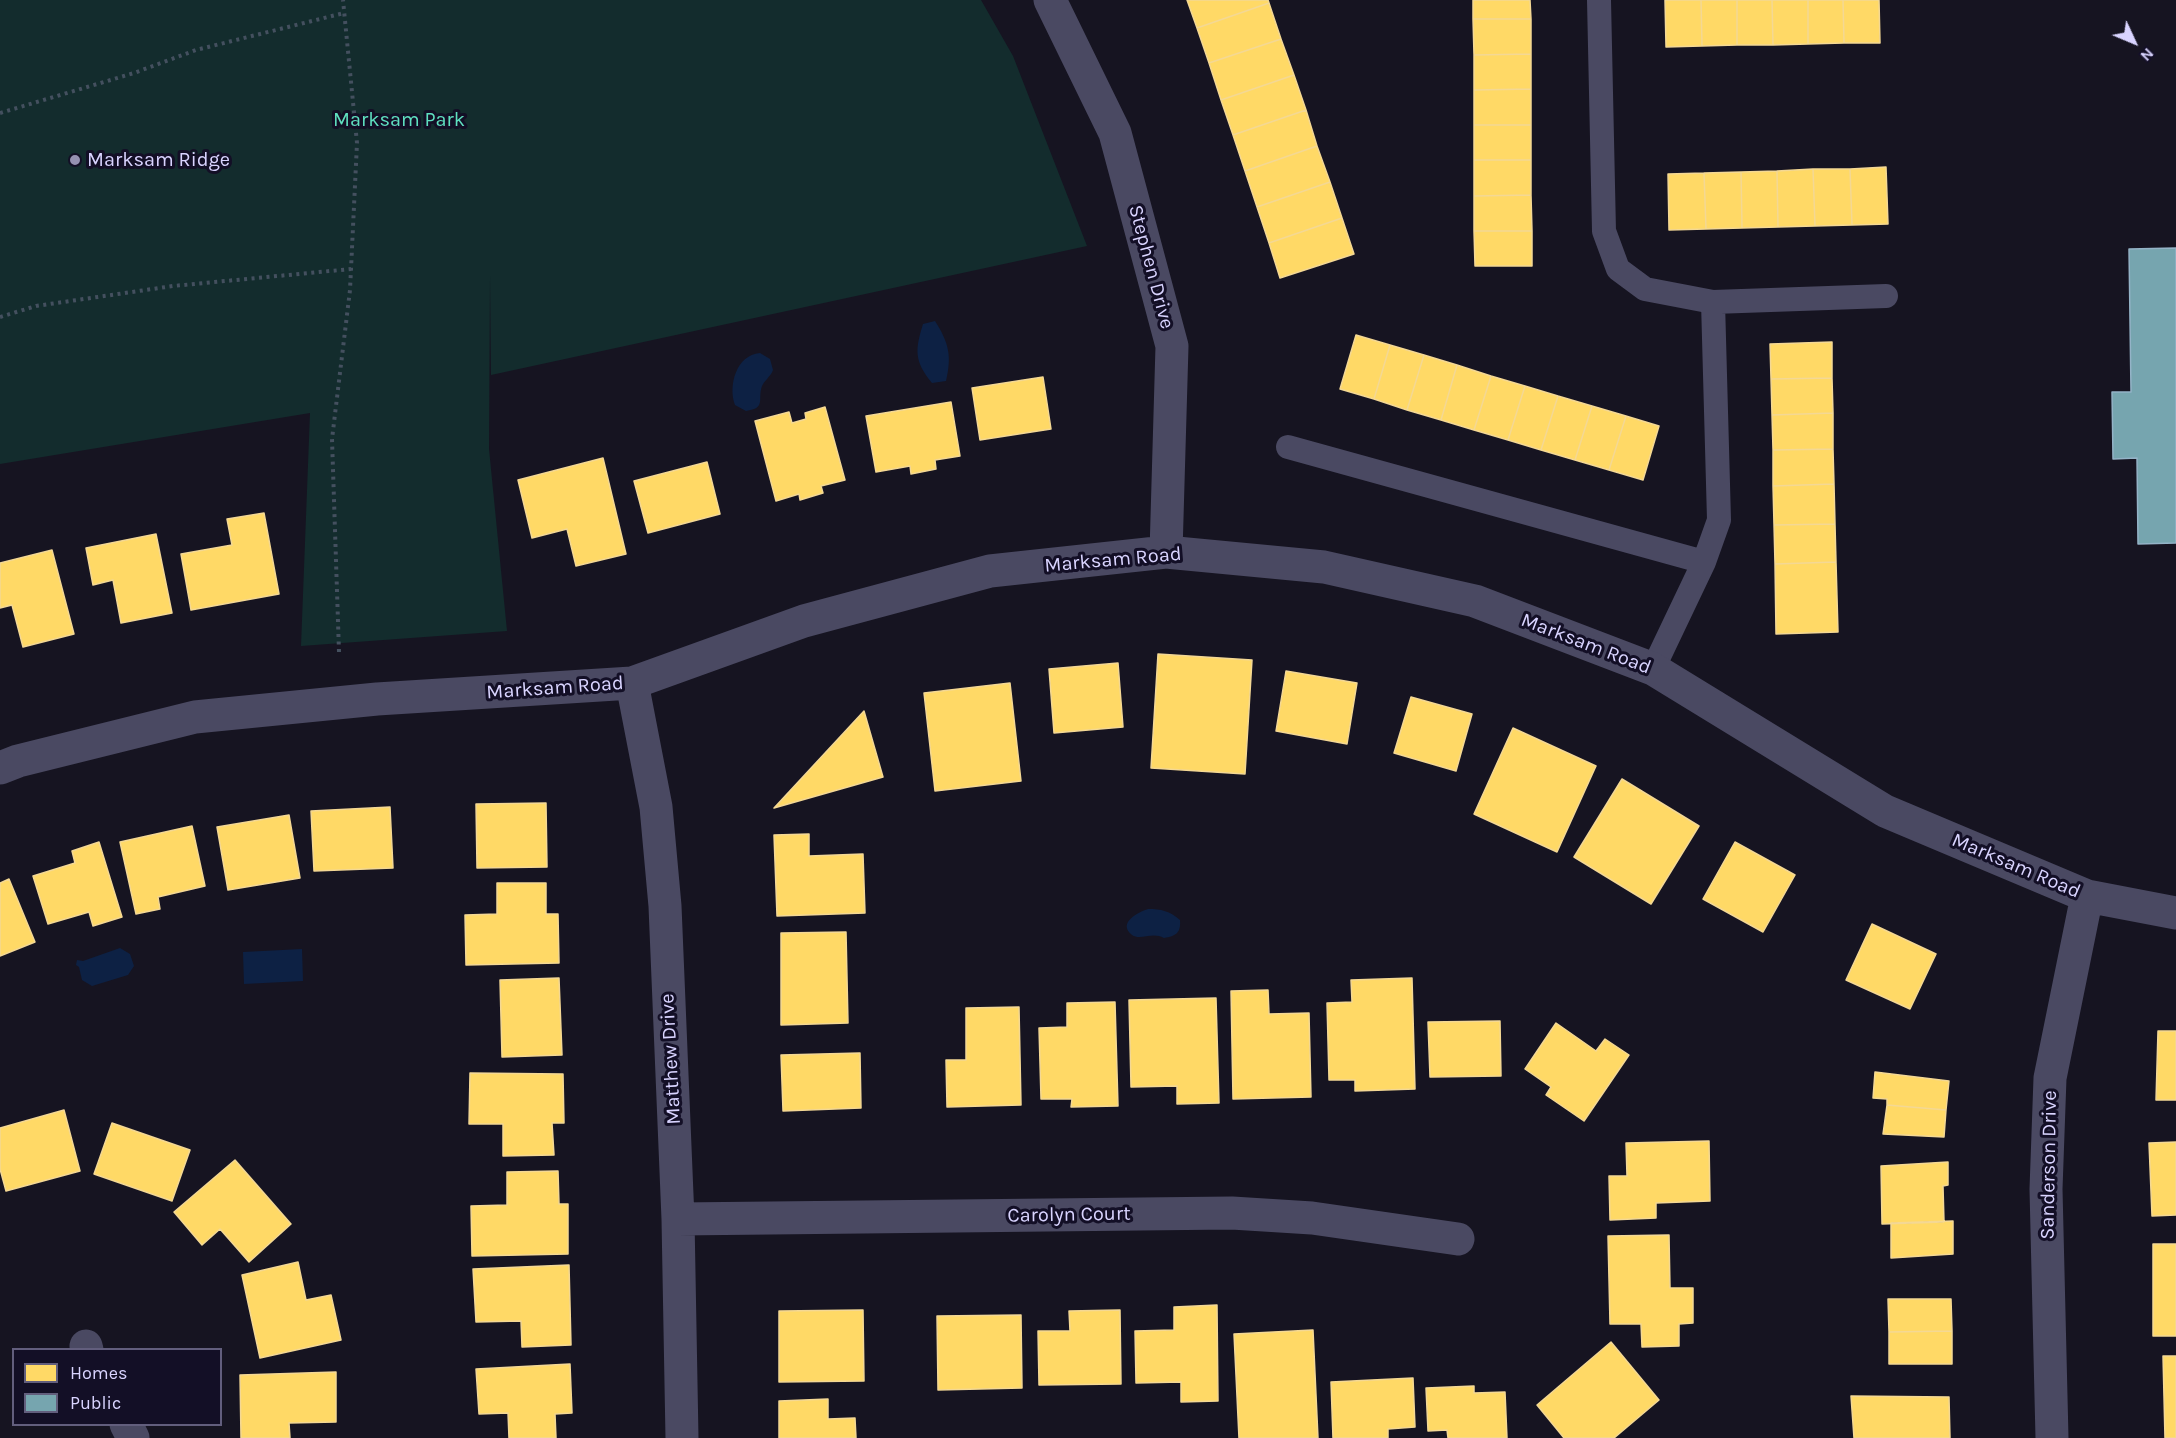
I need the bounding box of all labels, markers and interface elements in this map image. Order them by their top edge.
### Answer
north arrow [2104,12,2164,72]
text: N [2136,44,2158,66]
park label: Marksam Park [333,108,465,132]
place label: Marksam Ridge [87,148,230,172]
marker: Marksam Ridge [68,153,82,167]
street label: Stephen Drive [1123,202,1179,332]
street label: Marksam Road [1043,542,1183,578]
street label: Marksam Road [1518,608,1654,680]
street label: Marksam Road [486,671,624,705]
street label: Marksam Road [1948,828,2084,904]
street label: Matthew Drive [656,993,686,1125]
street label: Sanderson Drive [2036,1090,2062,1240]
street label: Carolyn Court [1007,1202,1131,1228]
legend [12,1348,222,1426]
text: Homes [70,1362,127,1384]
text: Public [70,1392,121,1414]

